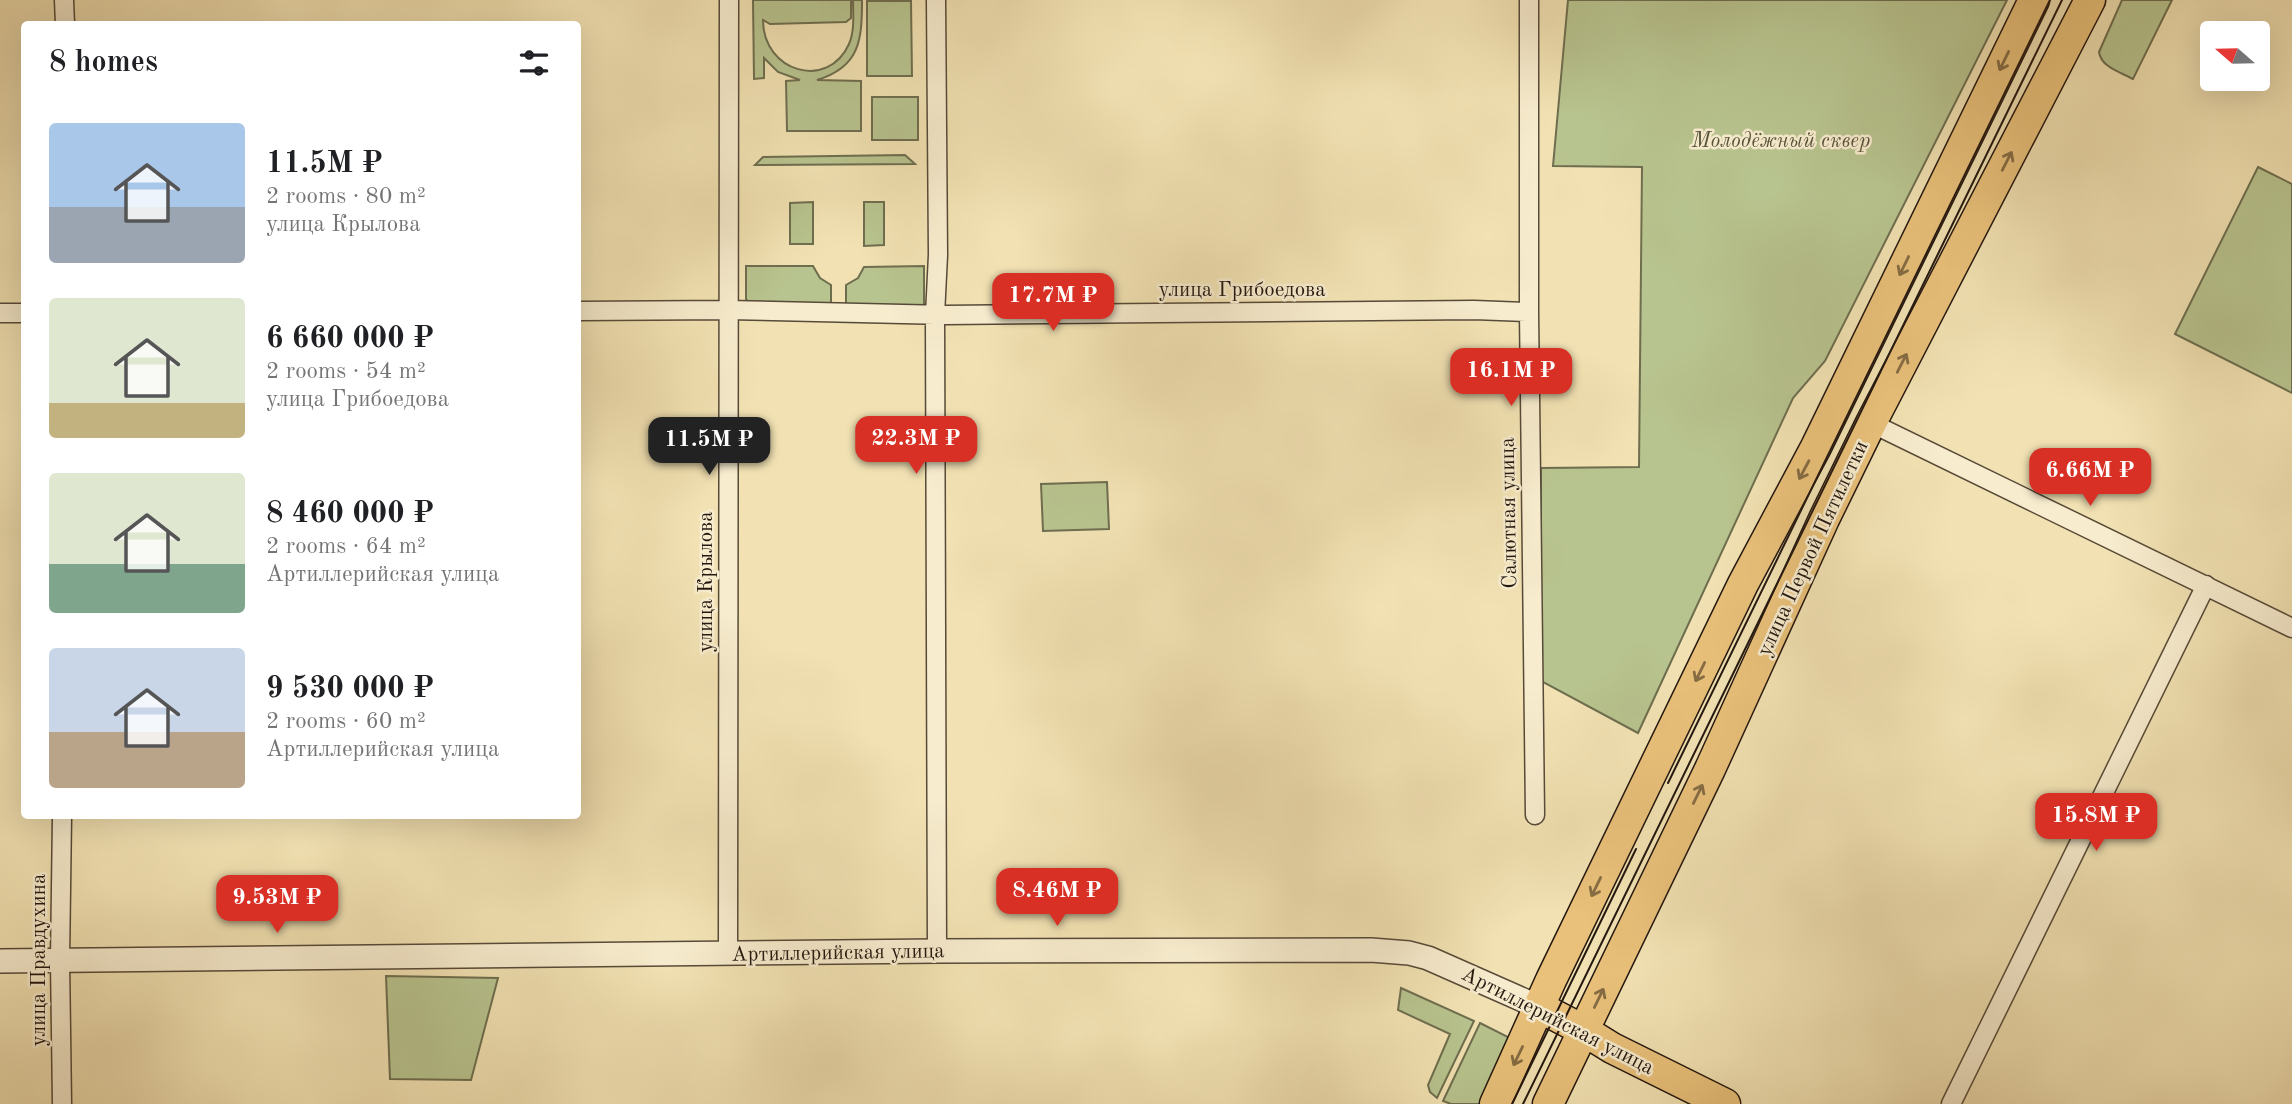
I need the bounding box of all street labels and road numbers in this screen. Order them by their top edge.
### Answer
street label: улица Грибоедова [1158,280,1326,301]
street label: Салютная улица [1498,437,1521,589]
street label: улица Первой Пятилетки [1754,438,1873,660]
street label: улица Крылова [696,511,717,653]
street label: улица Правдухина [29,874,50,1047]
street label: Артиллерийская улица [731,941,945,966]
street label: Артиллерийская улица [1458,964,1657,1079]

